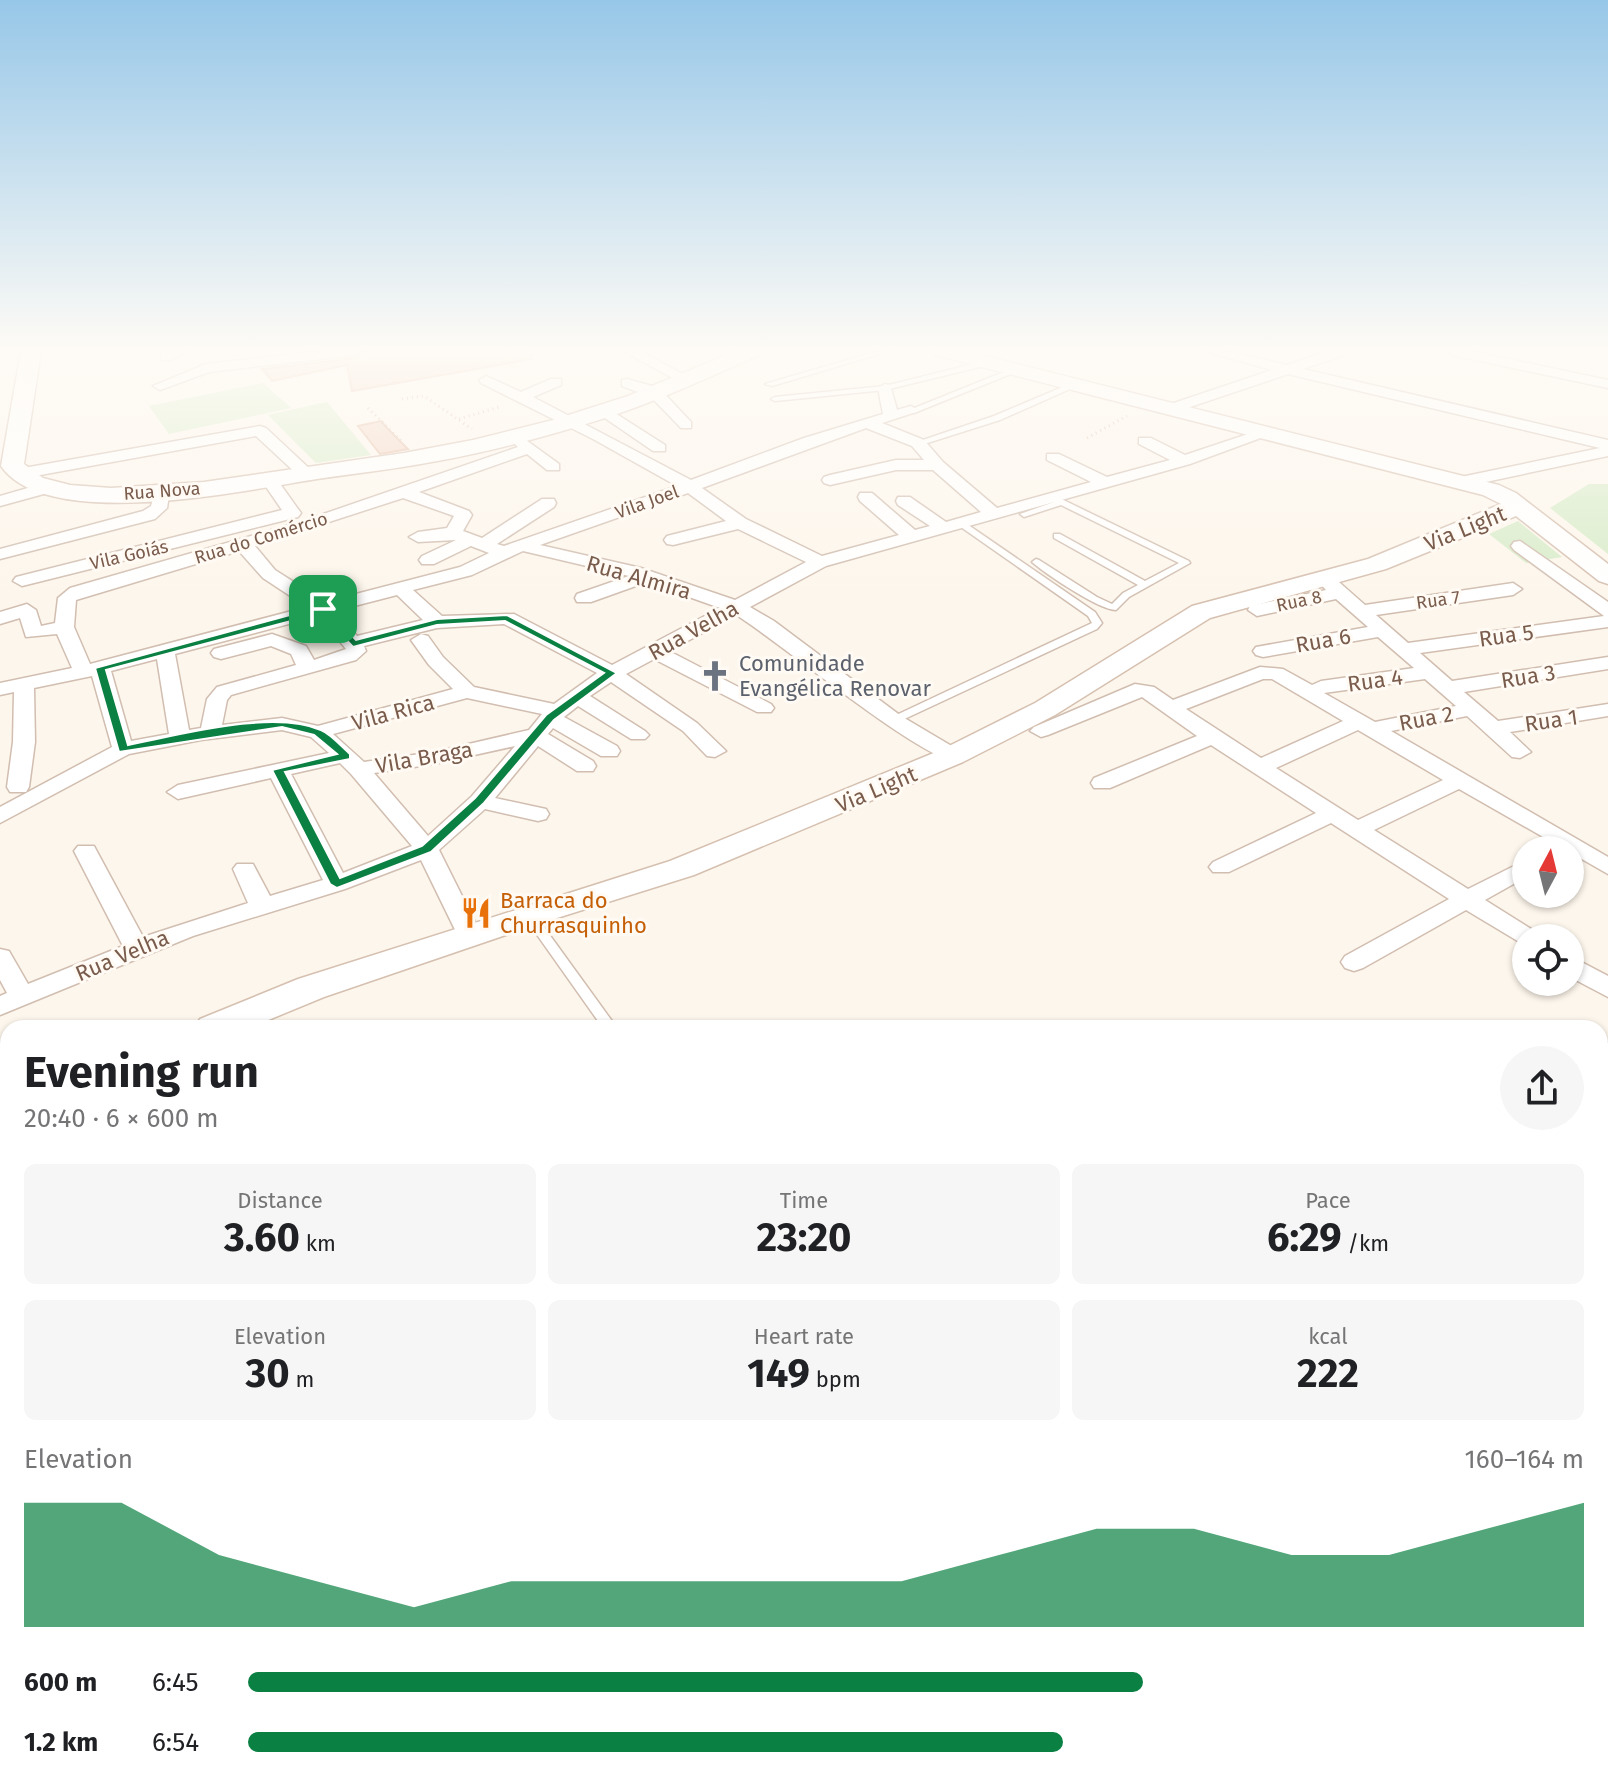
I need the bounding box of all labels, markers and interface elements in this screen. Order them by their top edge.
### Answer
street label: Rua Nova [123,477,201,505]
street label: Vila Joel [612,480,682,524]
street label: Via Light [1420,500,1510,557]
street label: Rua do Comércio [192,507,330,569]
street label: Vila Goiás [88,535,170,575]
street label: Rua Almira [583,550,694,605]
pin [289,575,357,643]
street label: Rua 8 [1274,585,1324,617]
street label: Rua 7 [1415,586,1461,614]
icon: arrive [301,587,345,631]
street label: Rua Velha [643,595,743,666]
street label: Rua 5 [1477,618,1535,653]
street label: Rua 6 [1293,622,1353,659]
place label: Comunidade Evangélica Renovar [739,650,932,702]
church icon: Comunidade Evangélica Renovar [698,659,732,693]
street label: Rua 3 [1499,659,1557,694]
street label: Rua 4 [1346,663,1405,698]
street label: Vila Rica [349,689,437,736]
street label: Rua 2 [1397,700,1456,737]
street label: Rua 1 [1523,703,1579,738]
street label: Vila Braga [373,736,475,779]
street label: Via Light [831,760,921,819]
north arrow [1512,836,1584,908]
map controls [1512,836,1584,996]
place label: Barraca do Churrasquinho [500,887,647,939]
restaurant icon: Barraca do Churrasquinho [459,896,493,930]
street label: Rua Velha [71,924,173,987]
button: locate [1512,924,1584,996]
text: Evening run [24,1046,259,1099]
button: share [1500,1046,1584,1130]
text: 20:40 · 6 × 600 m [24,1103,219,1134]
text: Distance [237,1187,323,1214]
text: Time [780,1187,828,1214]
text: Pace [1305,1187,1351,1214]
text: 3.60 [224,1214,300,1262]
text: 23:20 [757,1214,851,1262]
text: 6:29 [1267,1214,1342,1262]
text: km [300,1230,336,1257]
text: /km [1342,1230,1389,1257]
text: Elevation [234,1323,326,1350]
text: Heart rate [754,1323,854,1350]
text: kcal [1308,1323,1348,1350]
text: 30 [246,1350,290,1398]
text: 149 [747,1350,810,1398]
text: 222 [1297,1350,1359,1398]
text: m [290,1366,314,1393]
text: bpm [810,1366,861,1393]
text: Elevation [24,1444,133,1475]
text: 160–164 m [1465,1444,1584,1475]
text: 600 m [24,1667,97,1698]
text: 6:45 [152,1667,199,1698]
text: 1.2 km [24,1727,98,1758]
text: 6:54 [152,1727,199,1758]

